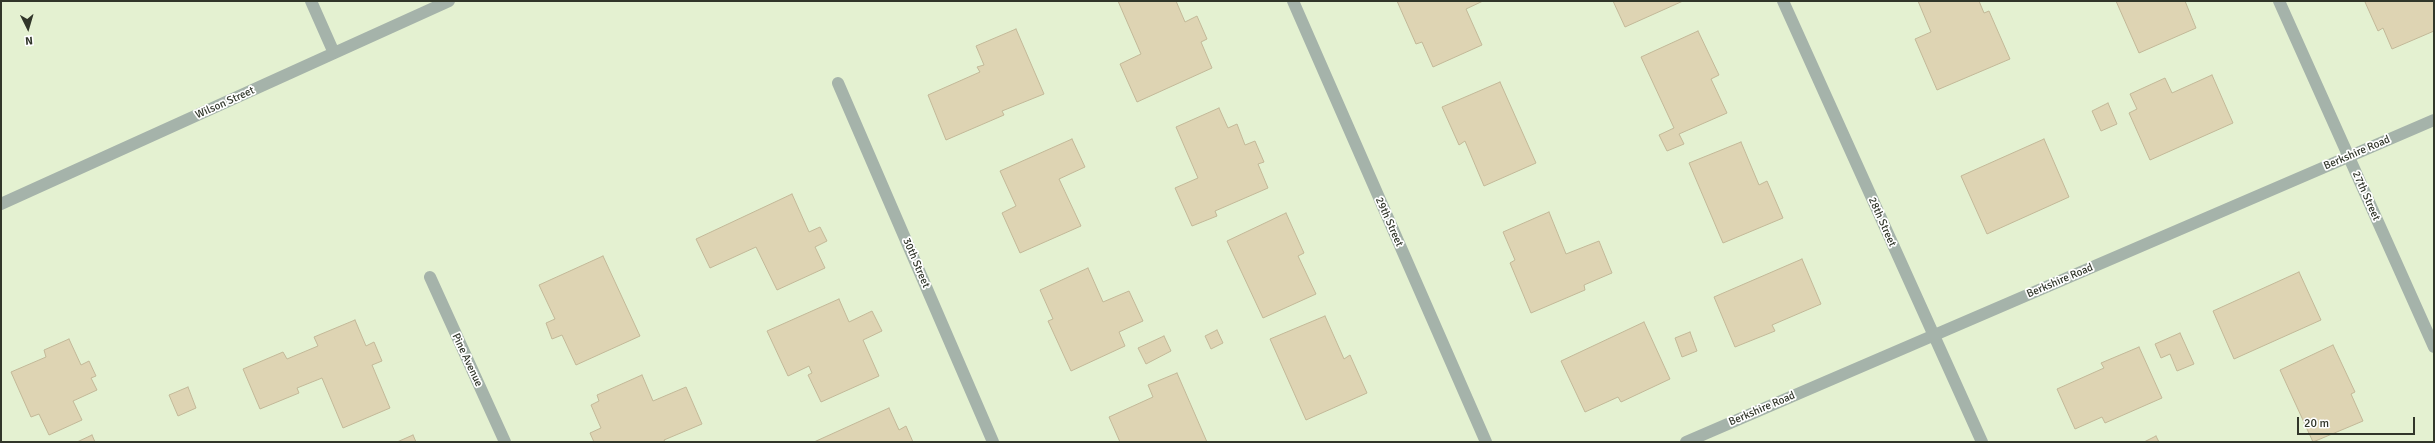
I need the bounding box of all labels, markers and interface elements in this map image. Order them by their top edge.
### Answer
north arrow [8,8,48,48]
text: N [25,34,33,47]
street label: Wilson Street [193,84,257,122]
street label: Berkshire Road [2322,133,2392,173]
street label: 27th Street [2349,169,2383,223]
street label: 29th Street [1372,195,1406,249]
street label: 28th Street [1865,195,1899,249]
street label: 30th Street [900,236,932,290]
street label: Berkshire Road [2025,261,2095,301]
street label: Pine Avenue [449,331,485,389]
street label: Berkshire Road [1727,389,1797,429]
scale bar [2299,409,2417,435]
text: 20 m [2304,416,2329,431]

